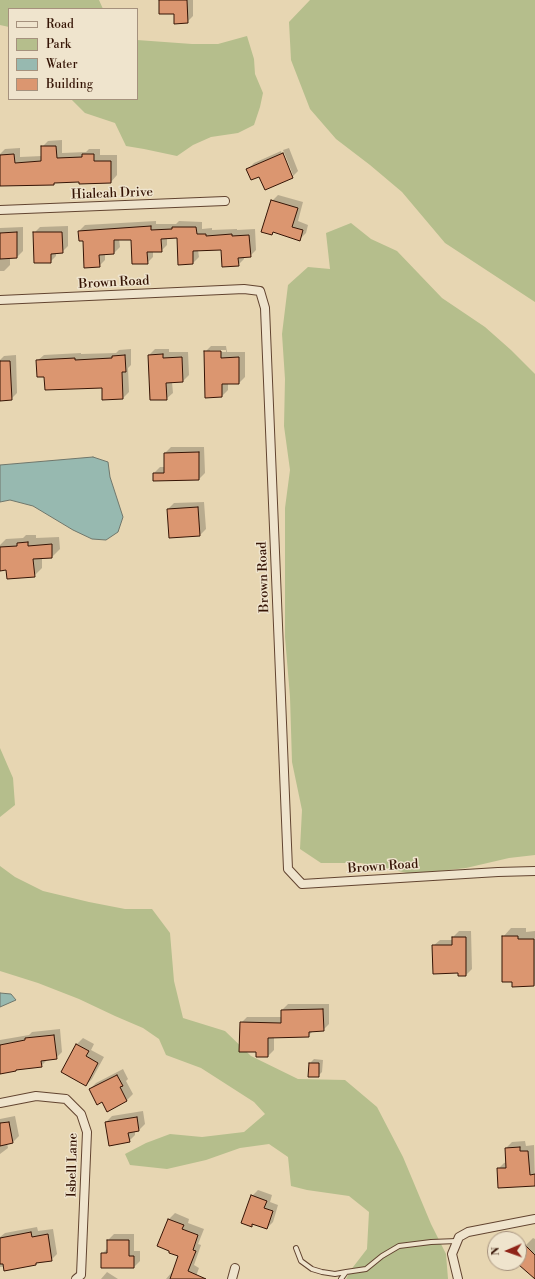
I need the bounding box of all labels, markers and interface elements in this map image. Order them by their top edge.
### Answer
legend [8,8,138,100]
text: Road [46,17,74,32]
text: Park [46,37,71,52]
text: Water [46,57,78,72]
text: Building [46,77,93,92]
street label: Hialeah Drive [71,185,153,203]
street label: Brown Road [78,273,150,293]
street label: Brown Road [255,541,273,613]
street label: Brown Road [347,857,419,877]
street label: Isbell Lane [65,1133,81,1197]
north arrow [487,1231,527,1271]
text: N [489,1247,503,1256]

